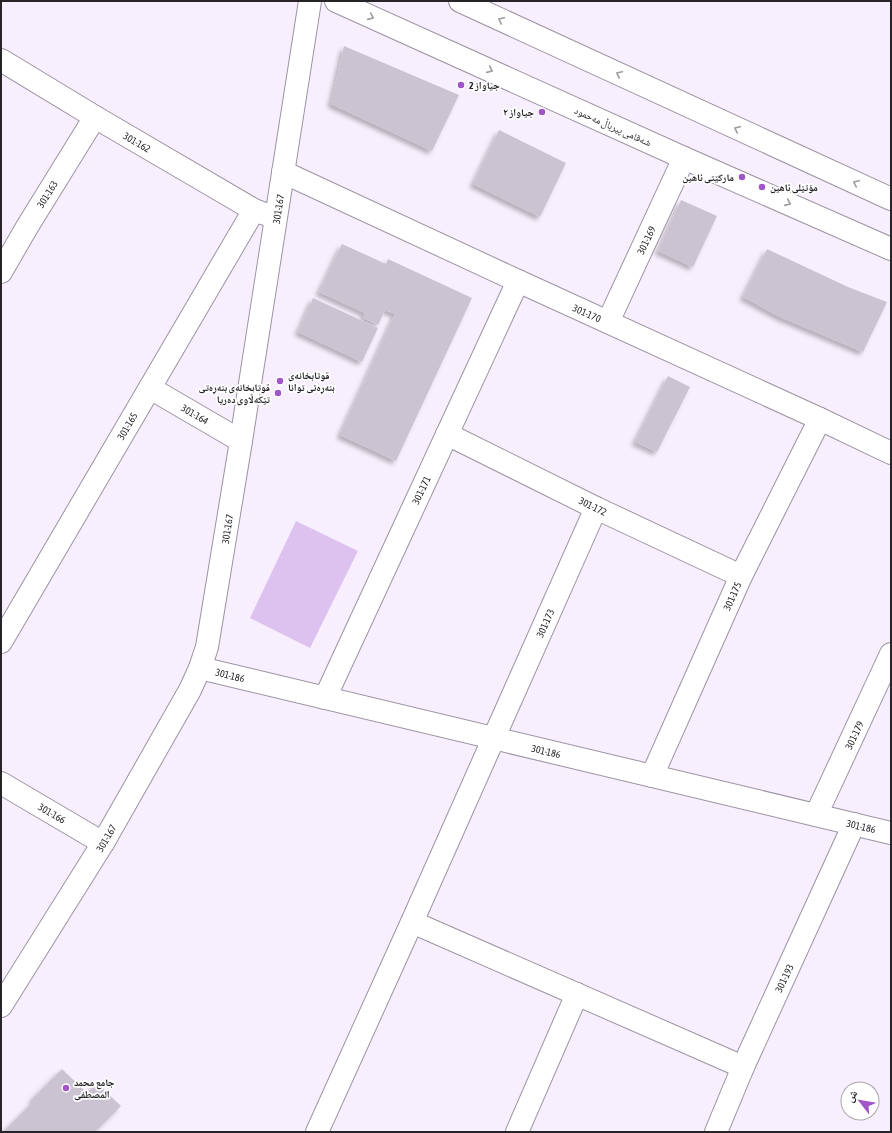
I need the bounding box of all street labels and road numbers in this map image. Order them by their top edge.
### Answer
street label: شەقامی پیرباڵ مەحمود [572,104,653,149]
street label: 301-162 [121,130,153,155]
street label: 301-163 [35,179,60,210]
street label: 301-167 [271,193,286,225]
street label: 301-169 [635,224,658,256]
street label: 301-170 [571,302,603,325]
street label: 301-164 [179,402,211,427]
street label: 301-165 [115,410,140,442]
street label: 301-171 [410,474,433,506]
street label: 301-172 [577,495,609,518]
street label: 301-167 [220,513,235,545]
street label: 301-175 [721,580,744,612]
street label: 301-173 [534,607,557,639]
street label: 301-186 [214,667,246,684]
street label: 301-179 [843,719,866,751]
street label: 301-186 [530,743,562,760]
street label: 301-166 [36,801,68,826]
street label: 301-186 [845,818,877,835]
street label: 301-167 [94,822,119,854]
street label: 301-193 [773,962,796,994]

